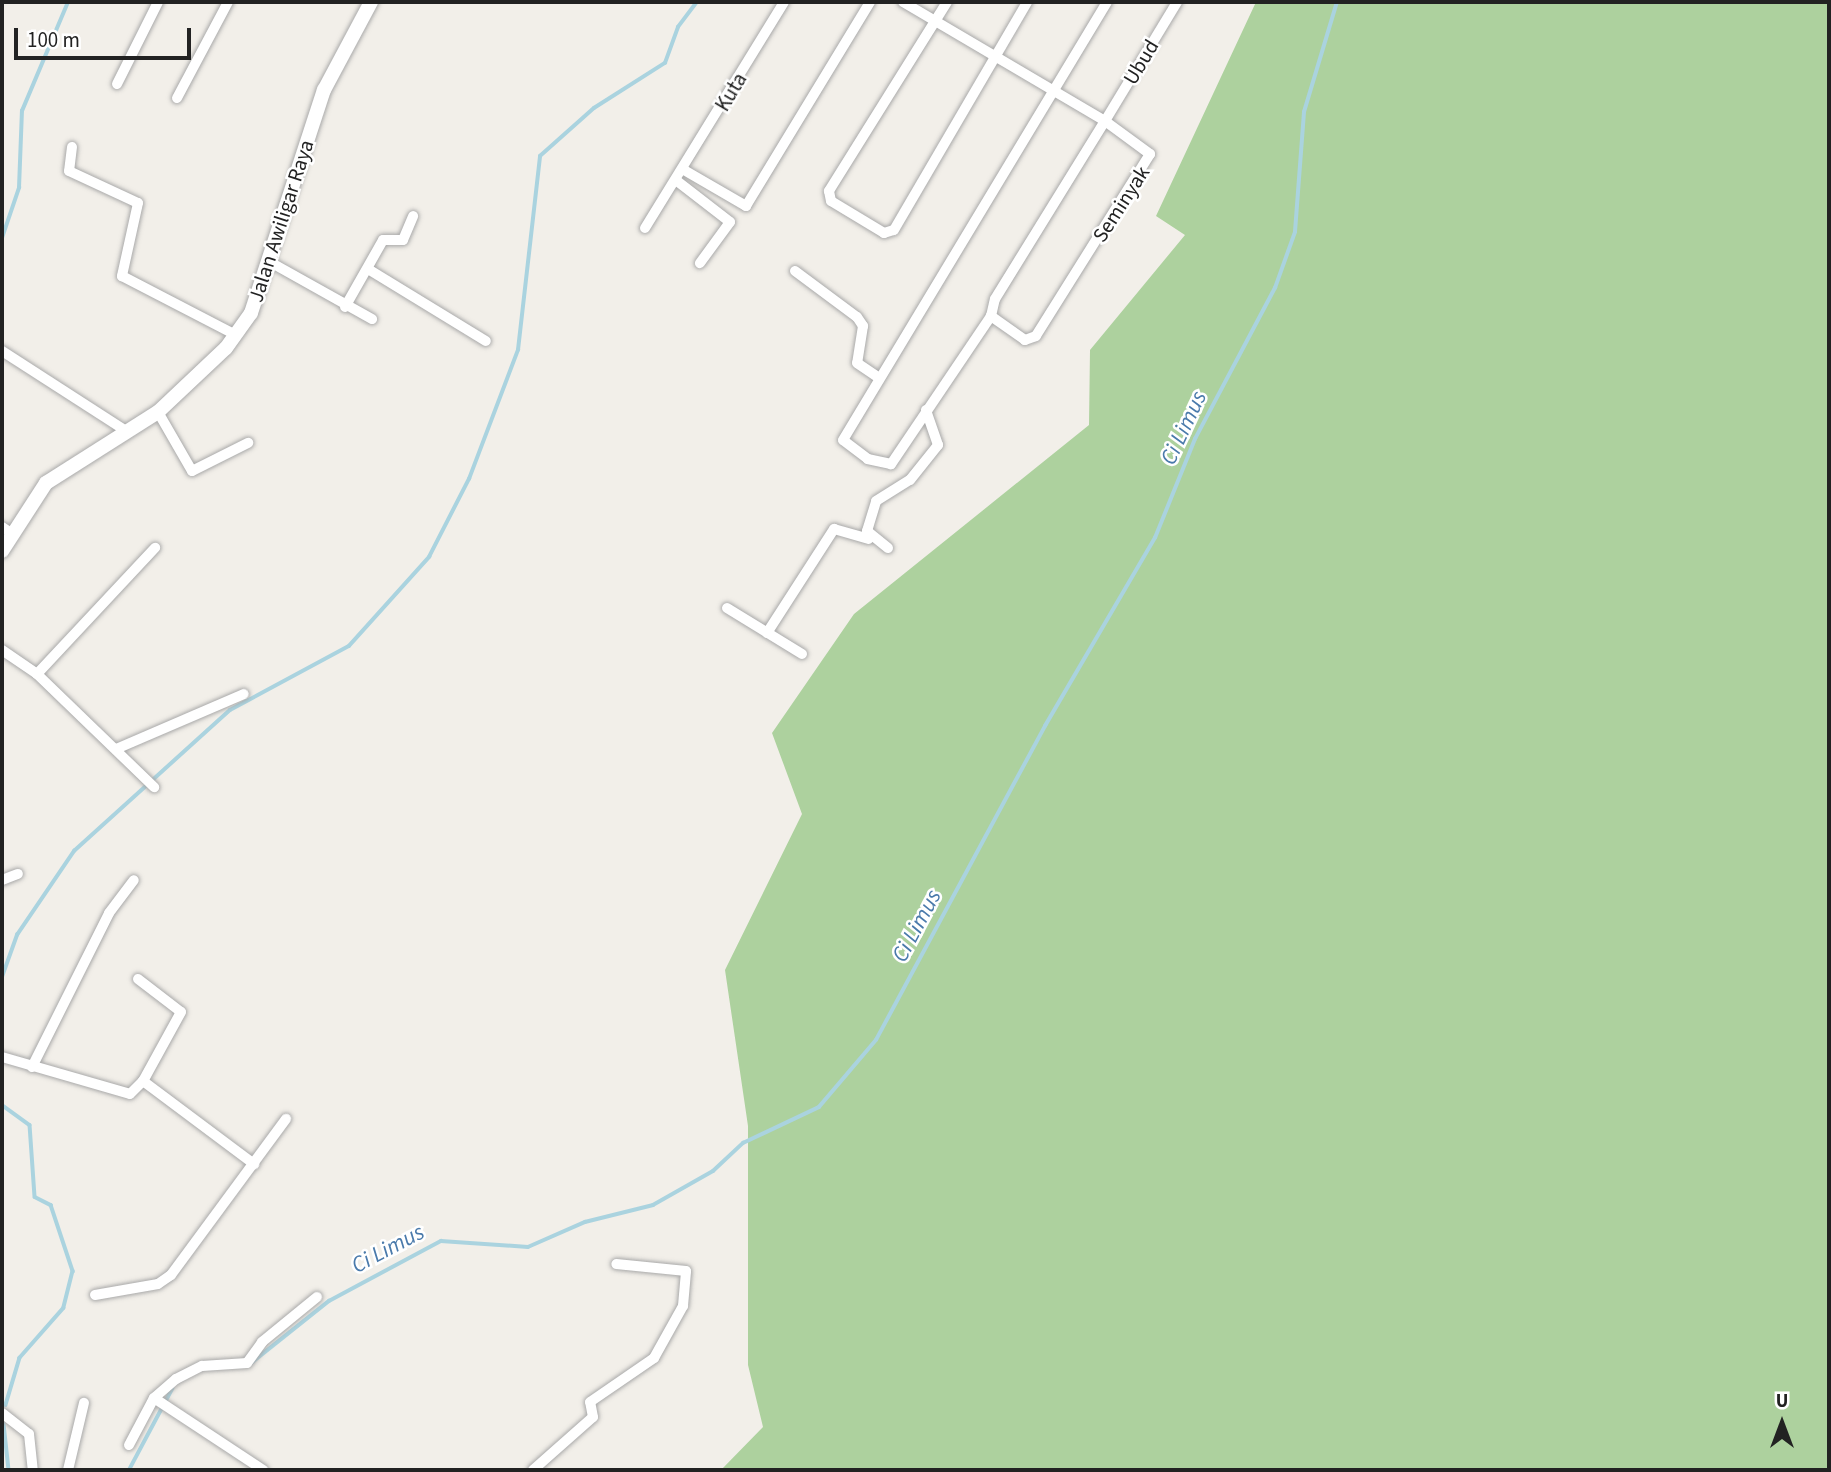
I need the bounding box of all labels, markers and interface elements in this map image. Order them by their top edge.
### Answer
scale bar [18,14,194,58]
text: 100 m [27,25,80,55]
street label: Ubud [1118,35,1164,89]
street label: Kuta [710,68,752,116]
street label: Jalan Awiligar Raya [243,137,319,305]
street label: Seminyak [1087,161,1155,247]
water label: Ci Limus [1155,387,1213,469]
water label: Ci Limus [886,885,948,967]
water label: Ci Limus [347,1218,429,1280]
north arrow [1747,1388,1817,1458]
text: U [1776,1388,1788,1415]

